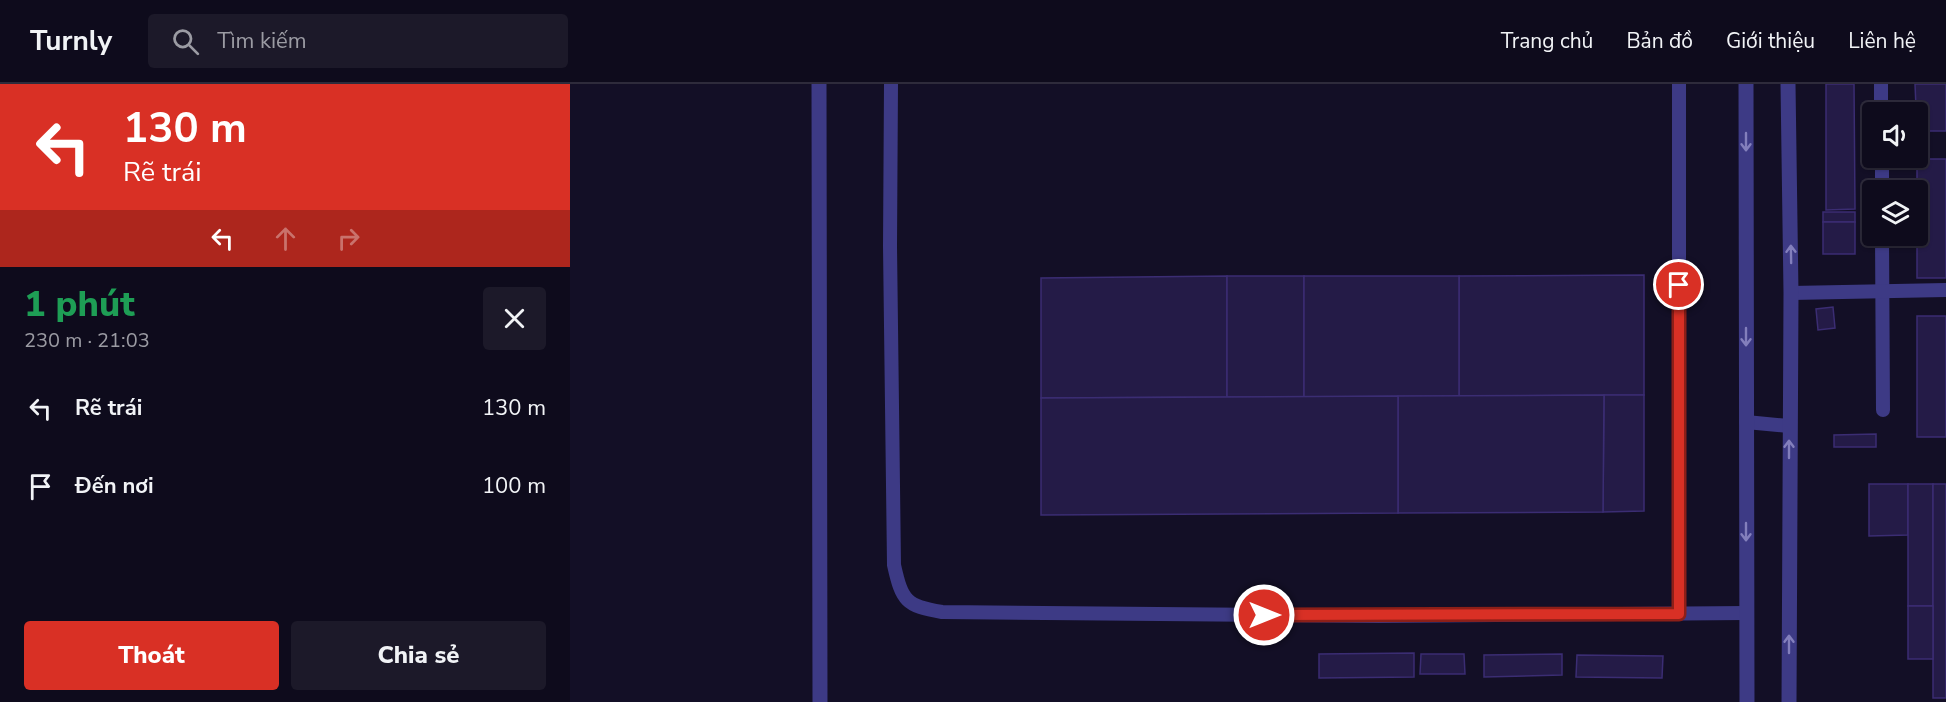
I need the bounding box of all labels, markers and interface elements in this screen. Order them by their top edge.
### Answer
search box [148,14,568,68]
text: Turnly [30,22,112,60]
icon: search [169,25,202,58]
text: Tìm kiếm [217,26,307,56]
text: Trang chủ [1501,27,1593,55]
text: Bản đồ [1626,27,1693,55]
text: Giới thiệu [1726,27,1815,55]
text: Liên hệ [1848,27,1916,55]
text: 130 m [123,100,247,157]
map controls [1862,102,1928,246]
button: sound [1862,102,1928,168]
icon: left [24,108,102,186]
one-way arrow [1740,132,1752,152]
text: Rẽ trái [123,154,202,191]
button: layers [1862,180,1928,246]
icon: left [206,222,239,255]
icon: ahead [269,222,302,255]
icon: right [332,222,365,255]
one-way arrow [1785,244,1796,264]
pin [1653,259,1704,310]
icon: arrive [1662,268,1695,301]
text: 1 phút [24,280,135,329]
button: close [483,287,546,350]
text: 230 m · 21:03 [24,327,150,354]
one-way arrow [1740,327,1752,347]
icon: left [24,392,57,425]
text: Rẽ trái [75,393,142,423]
text: 130 m [482,393,546,423]
one-way arrow [1783,439,1795,459]
icon: arrive [24,470,57,503]
text: Đến nơi [75,471,154,501]
text: 100 m [482,471,546,501]
one-way arrow [1740,522,1752,542]
position arrow [1232,583,1296,647]
button: Thoát [24,621,279,690]
button: Chia sẻ [291,621,546,690]
one-way arrow [1783,634,1795,654]

